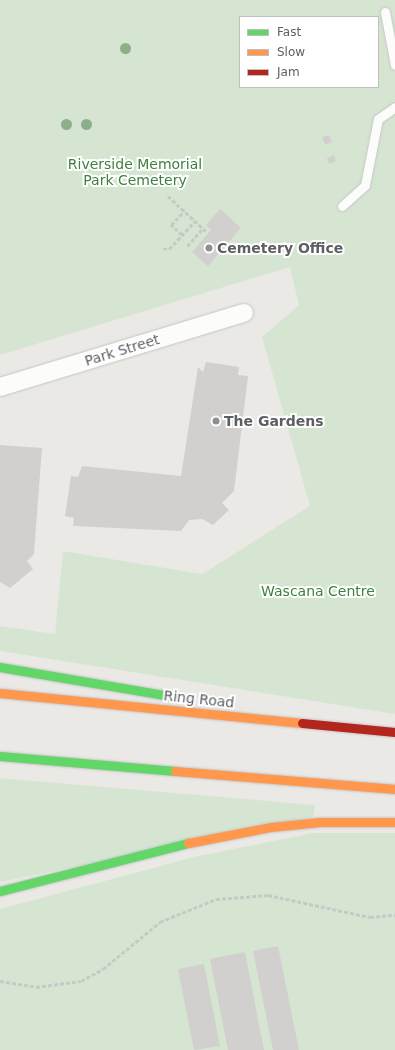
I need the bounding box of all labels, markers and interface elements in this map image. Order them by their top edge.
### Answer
legend [239,16,379,88]
text: Fast [277,25,301,39]
text: Slow [277,45,305,59]
text: Jam [277,65,300,79]
park label: Riverside Memorial Park Cemetery [68,156,202,188]
place label: Cemetery Office [217,240,343,256]
marker: Cemetery Office [204,243,214,253]
street label: Park Street [83,331,161,369]
place label: The Gardens [224,413,324,429]
marker: The Gardens [211,416,221,426]
park label: Wascana Centre [261,583,375,599]
street label: Ring Road [163,687,235,711]

